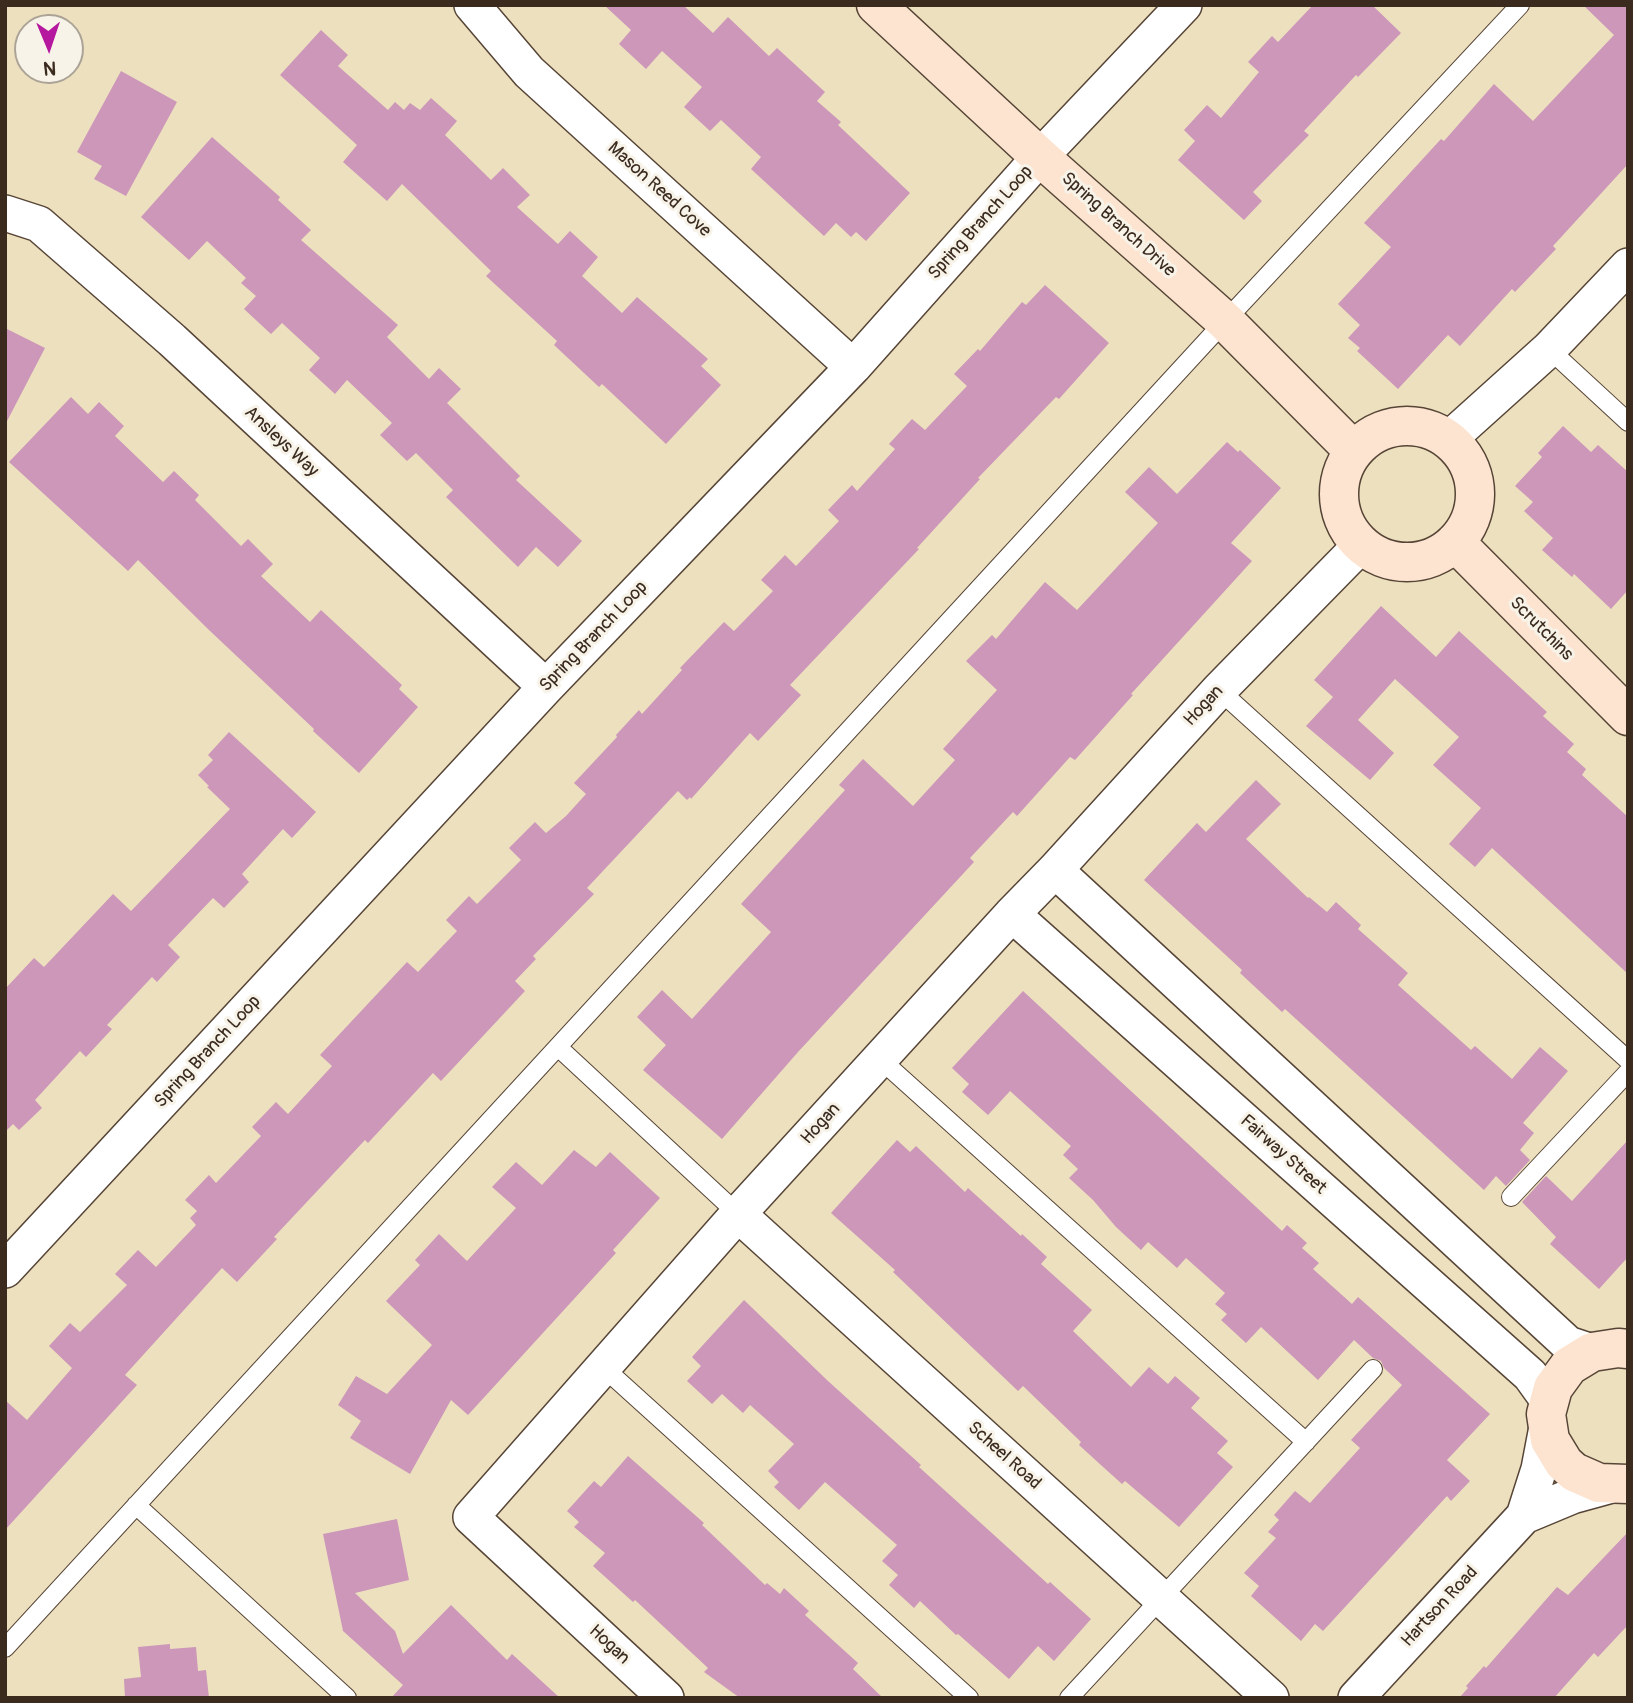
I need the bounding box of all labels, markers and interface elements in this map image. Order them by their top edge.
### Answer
north arrow [14,14,84,84]
text: N [43,56,57,80]
street label: Mason Reed Cove [603,138,715,242]
street label: Spring Branch Loop [924,162,1038,284]
street label: Spring Branch Drive [1056,168,1180,282]
street label: Ansleys Way [239,402,323,482]
street label: Spring Branch Loop [536,577,652,697]
street label: Scrutchins [1505,593,1577,665]
street label: Hogan [1180,681,1228,731]
street label: Spring Branch Loop [150,991,266,1113]
street label: Hogan [797,1099,845,1149]
street label: Fairway Street [1235,1111,1331,1199]
street label: Scheel Road [963,1417,1045,1495]
street label: Hartson Road [1397,1562,1483,1652]
street label: Hogan [584,1621,634,1669]

